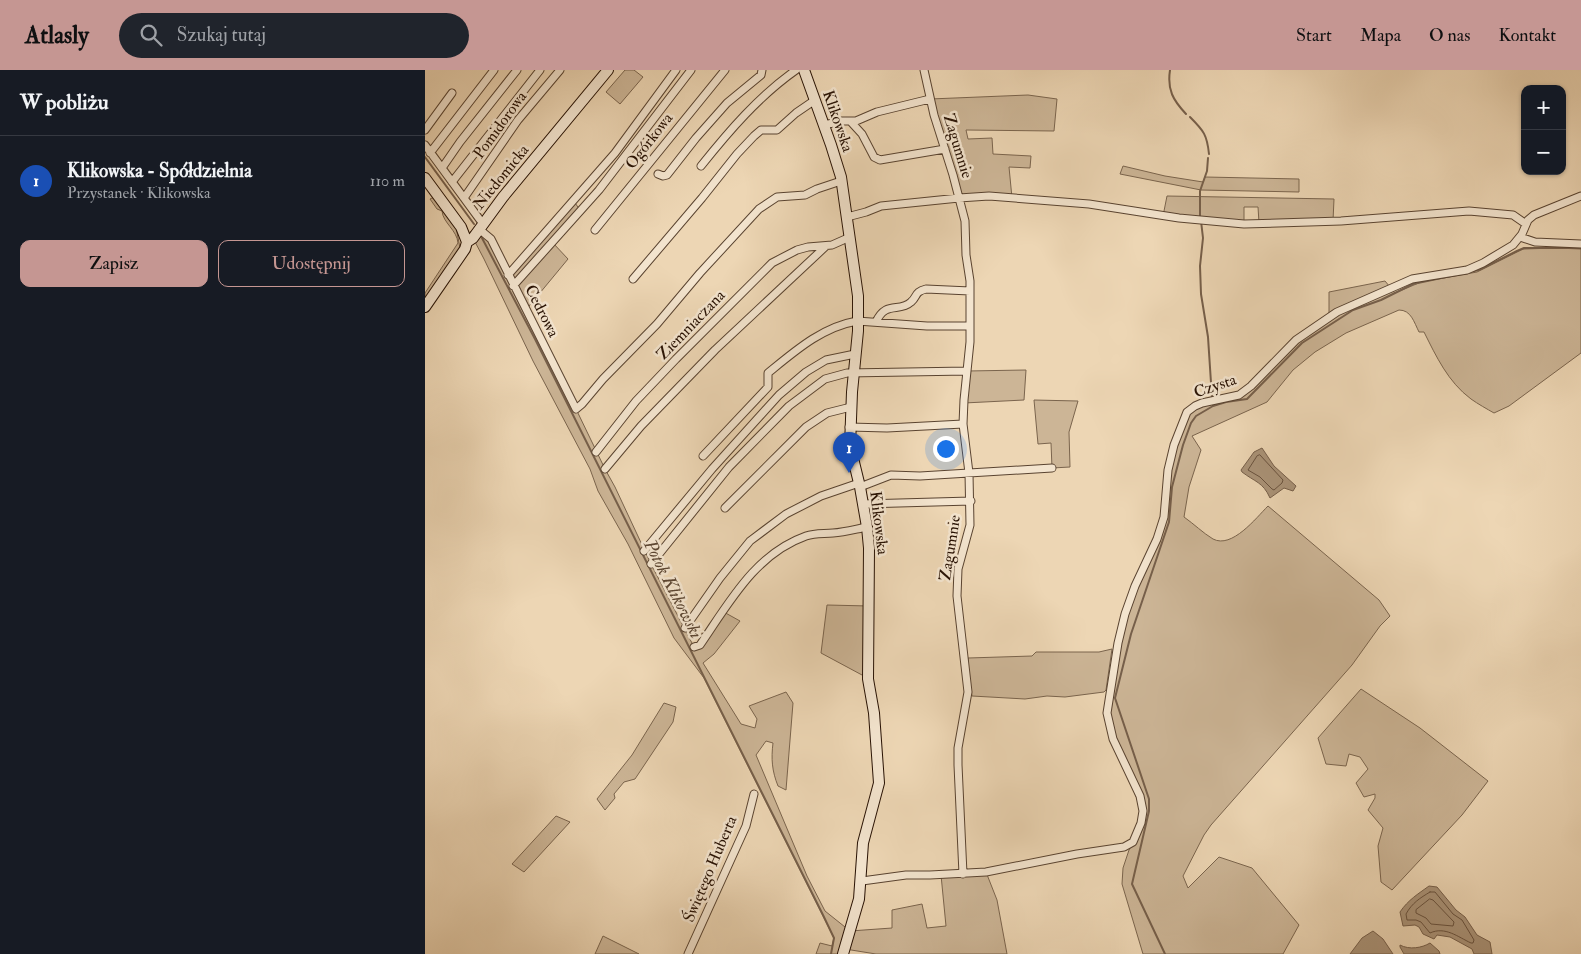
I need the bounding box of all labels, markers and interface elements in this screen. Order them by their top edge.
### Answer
search box [119,13,469,58]
text: Atlasly [25,20,89,51]
icon: search [137,21,165,49]
text: Szukaj tutaj [177,23,266,47]
text: Start [1296,24,1332,47]
text: Mapa [1360,24,1401,47]
text: O nas [1429,24,1470,47]
text: Kontakt [1498,24,1556,47]
map controls [1521,85,1566,175]
button: + [1521,85,1566,130]
street label: Pomidorowa [469,87,531,163]
street label: Klikowska [818,88,858,155]
text: W pobliżu [20,89,109,116]
street label: Ogórkowa [621,109,677,173]
street label: Zagumnie [939,111,977,181]
button: − [1521,130,1566,175]
street label: Niedomicka [469,140,534,214]
text: Klikowska - Spółdzielnia [67,159,252,183]
text: 1 [33,171,39,191]
text: 110 m [370,171,405,191]
text: Przystanek · Klikowska [67,183,211,203]
button: Zapisz [20,240,208,287]
button: Udostępnij [218,240,405,287]
street label: Cedrowa [520,281,564,341]
street label: Ziemniaczana [653,285,730,364]
street label: Czysta [1191,369,1239,403]
pin: 1 [833,432,865,473]
your location [933,436,959,462]
street label: Klikowska [865,490,893,556]
street label: Zagumnie [935,513,965,582]
water label: Potok Klikowski [638,535,708,642]
street label: Świętego Huberta [679,812,742,925]

